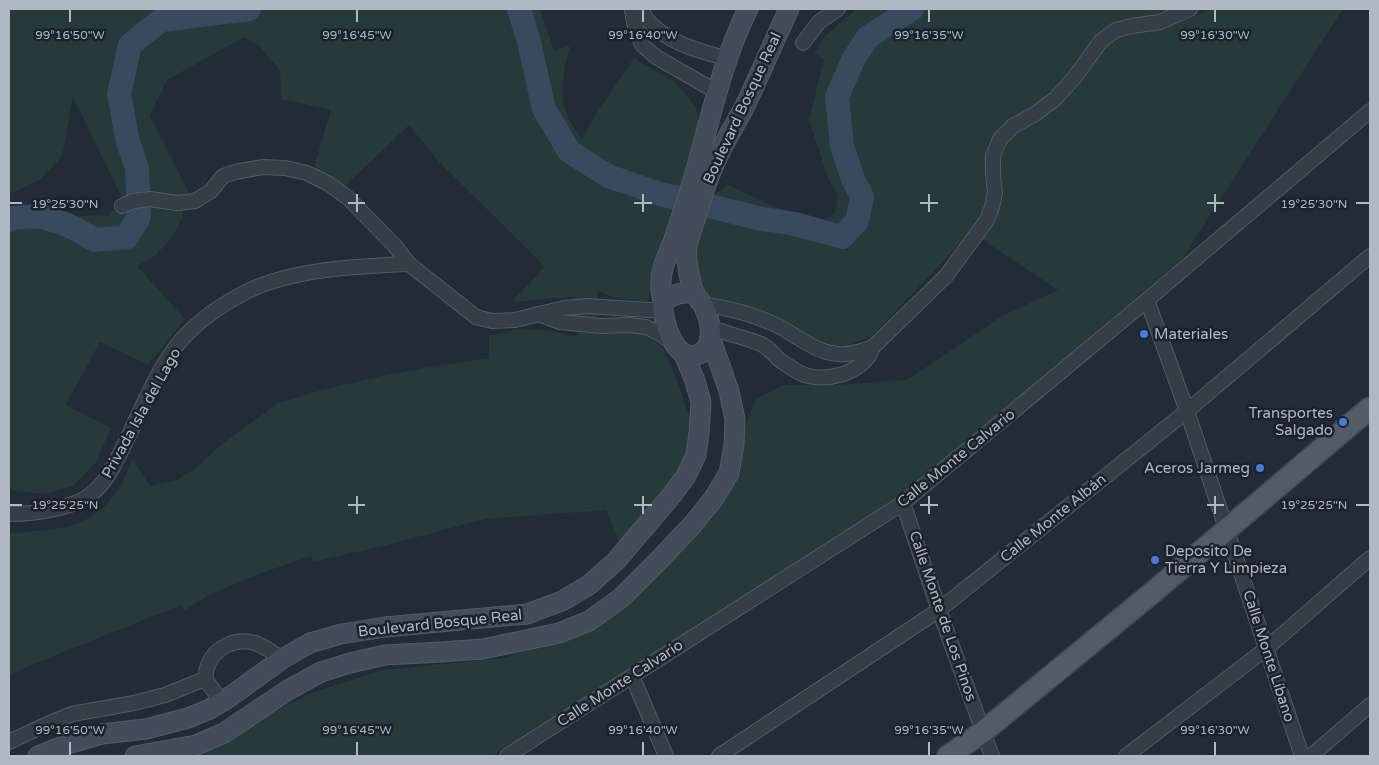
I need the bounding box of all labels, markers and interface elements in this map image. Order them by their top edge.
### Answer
text: 99°16'50"W [35,28,105,42]
text: 99°16'45"W [322,28,392,42]
text: 99°16'40"W [608,28,678,42]
text: 99°16'35"W [894,28,964,42]
text: 99°16'30"W [1180,28,1250,42]
street label: Boulevard Bosque Real [699,29,785,187]
text: 19°25'30"N [32,197,99,211]
text: 19°25'30"N [1281,197,1348,211]
place label: Materiales [1154,325,1228,343]
marker: Materiales [1138,328,1150,340]
street label: Privada Isla del Lago [98,345,184,481]
place label: Transportes Salgado [1249,404,1333,439]
street label: Calle Monte Calvario [893,405,1019,511]
marker: Transportes Salgado [1337,416,1349,428]
place label: Aceros Jarmeg [1144,459,1250,477]
marker: Aceros Jarmeg [1254,462,1266,474]
street label: Calle Monte Albán [996,470,1110,566]
text: 19°25'25"N [32,498,99,512]
text: 19°25'25"N [1281,498,1348,512]
street label: Calle Monte de Los Pinos [905,528,981,704]
place label: Deposito De Tierra Y Limpieza [1165,542,1287,577]
marker: Deposito De Tierra Y Limpieza [1149,554,1161,566]
street label: Calle Monte Líbano [1239,588,1299,724]
street label: Boulevard Bosque Real [357,605,523,641]
street label: Calle Monte Calvario [554,636,686,730]
text: 99°16'50"W [35,723,105,737]
text: 99°16'45"W [322,723,392,737]
text: 99°16'40"W [608,723,678,737]
text: 99°16'35"W [894,723,964,737]
text: 99°16'30"W [1180,723,1250,737]

